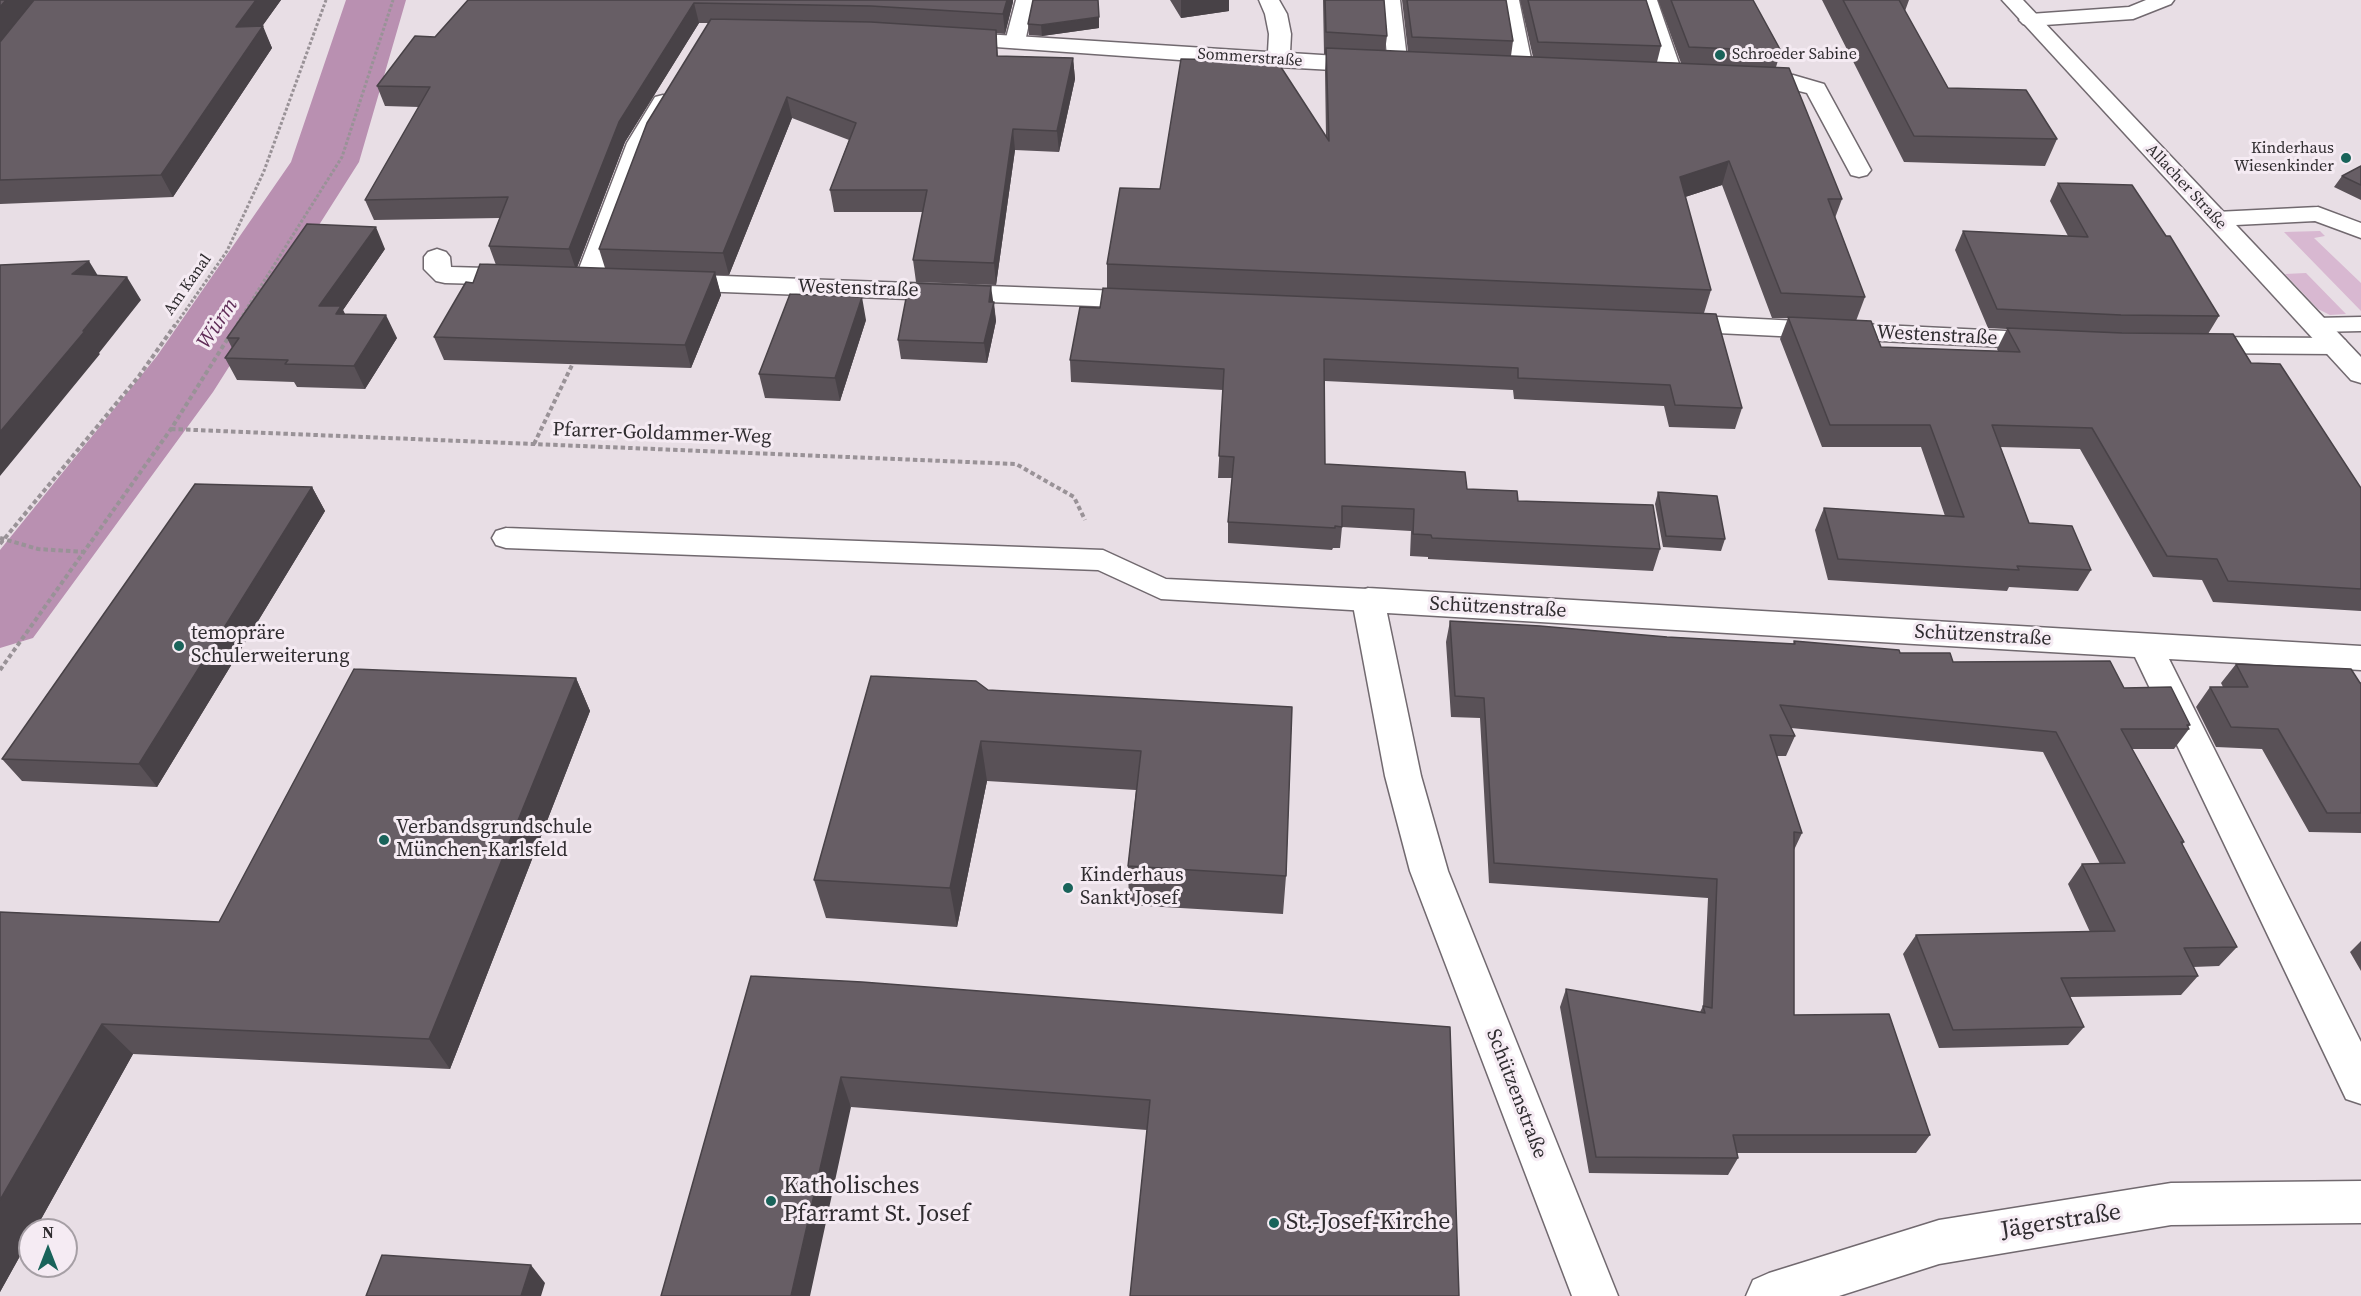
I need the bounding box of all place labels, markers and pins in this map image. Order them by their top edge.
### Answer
place label: Schroeder Sabine [1732,45,1857,65]
marker: Schroeder Sabine [1713,48,1727,62]
place label: Kinderhaus Wiesenkinder [2234,139,2334,177]
marker: Kinderhaus Wiesenkinder [2339,151,2353,165]
place label: temopräre Schulerweiterung [191,622,350,669]
marker: temopräre Schulerweiterung [172,639,186,653]
place label: Verbandsgrundschule München-Karlsfeld [396,816,592,863]
marker: Verbandsgrundschule München-Karlsfeld [377,833,391,847]
place label: Kinderhaus Sankt Josef [1080,864,1184,911]
marker: Kinderhaus Sankt Josef [1061,881,1075,895]
place label: Katholisches Pfarramt St. Josef [783,1173,970,1229]
marker: Katholisches Pfarramt St. Josef [764,1194,778,1208]
place label: St.-Josef-Kirche [1286,1209,1450,1237]
marker: St.-Josef-Kirche [1267,1216,1281,1230]

